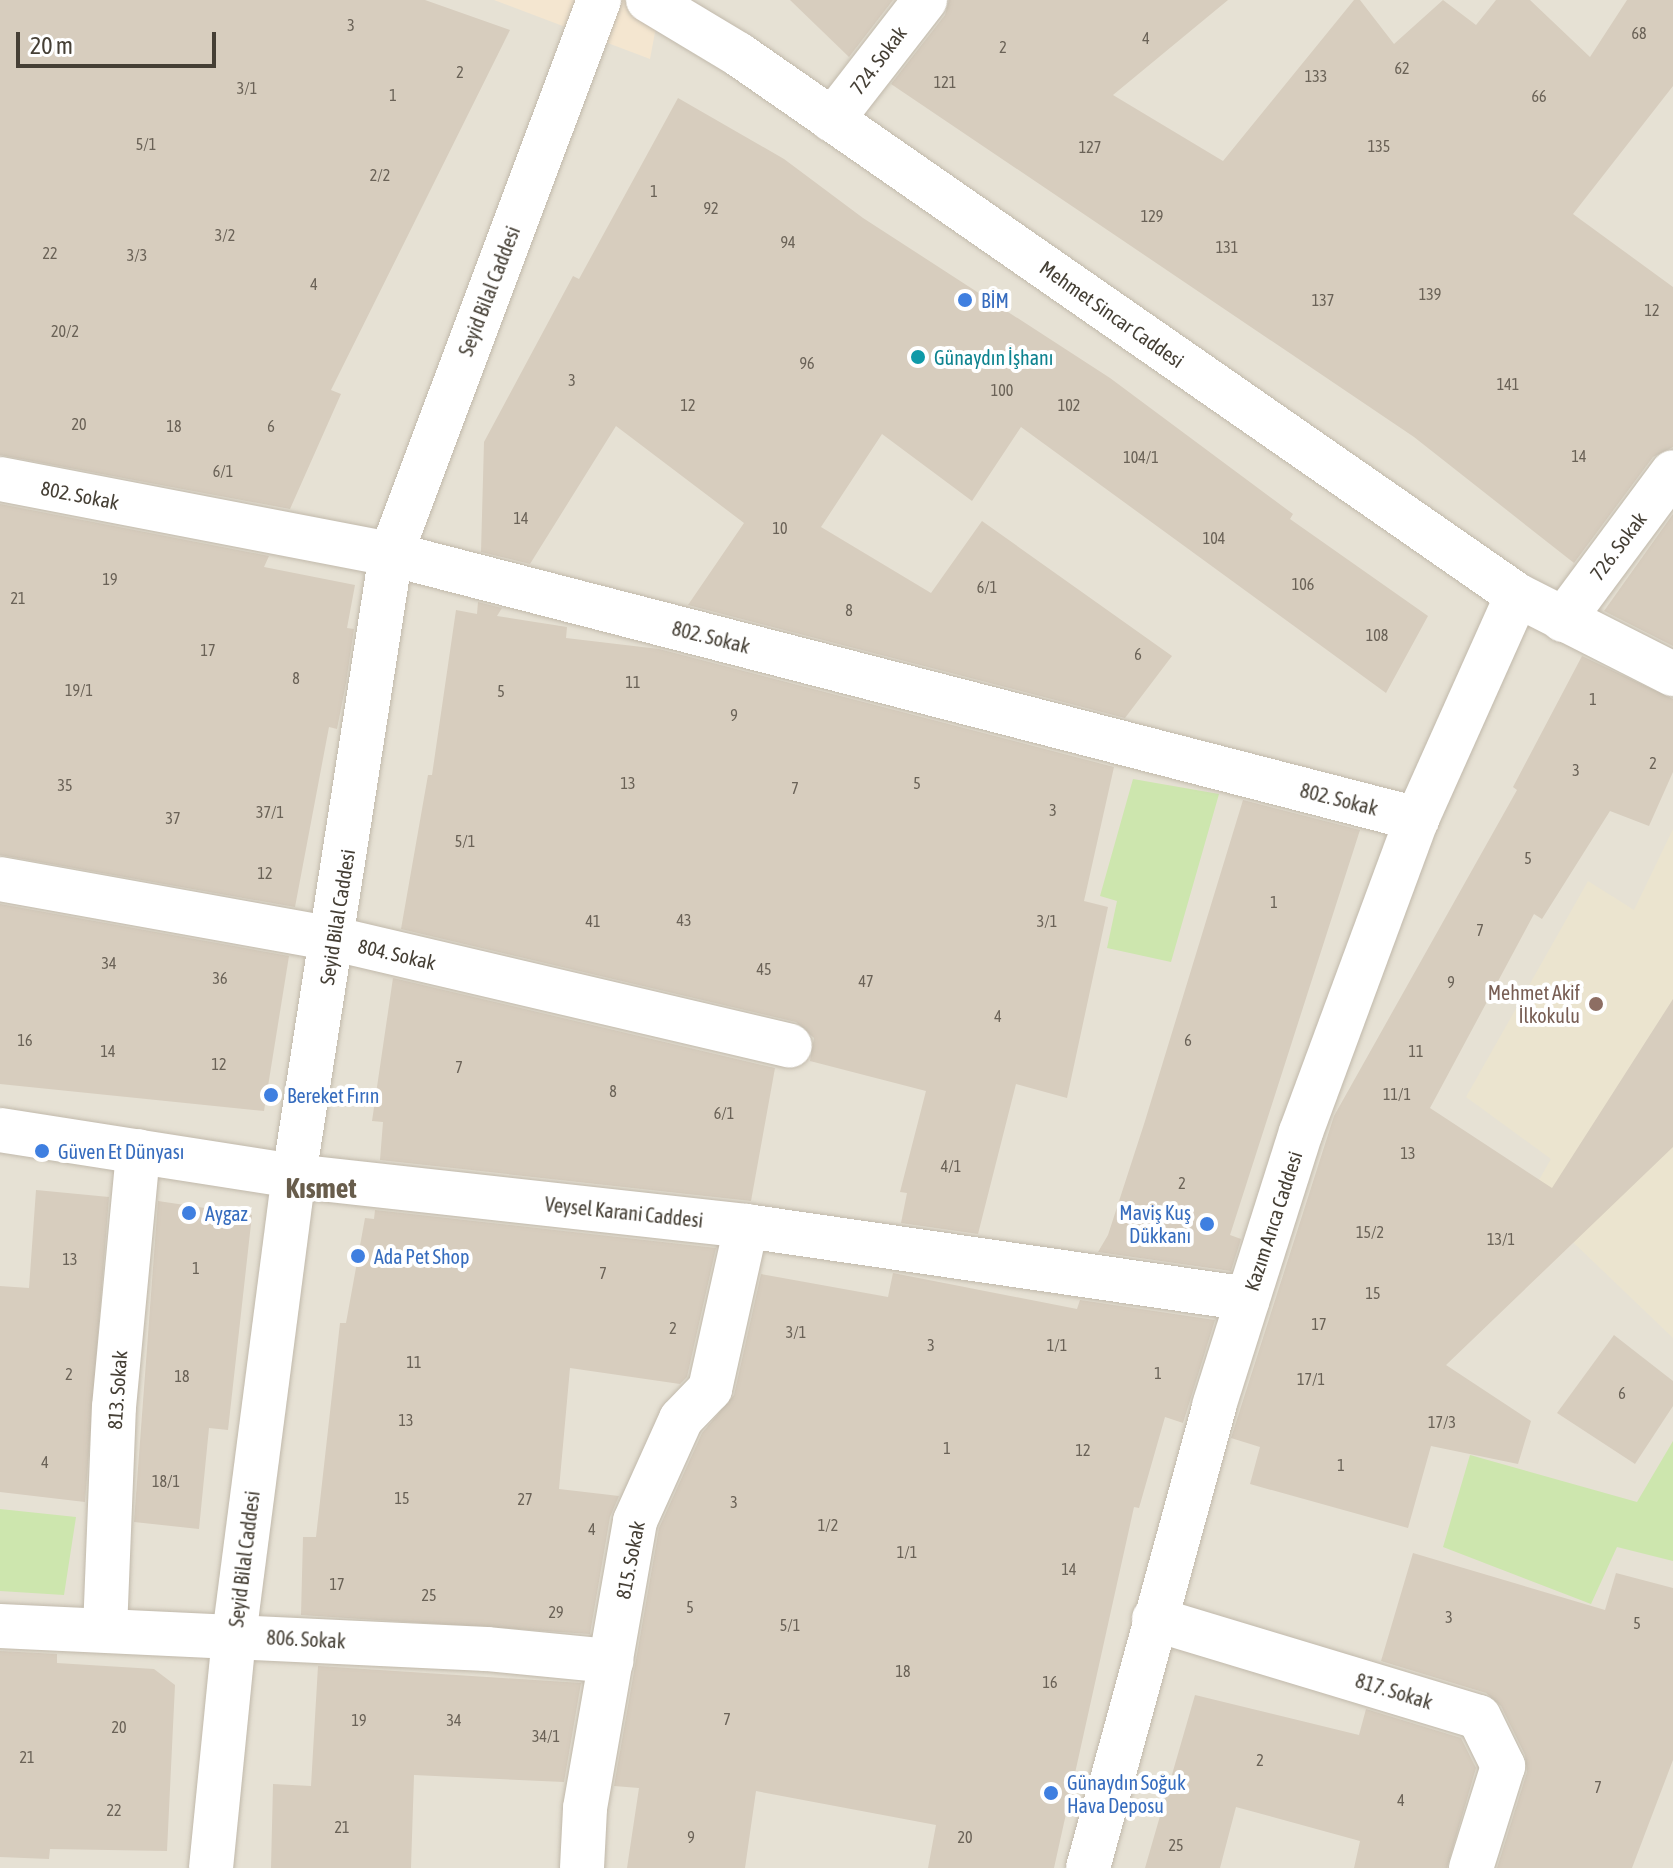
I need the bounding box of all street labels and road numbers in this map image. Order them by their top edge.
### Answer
street label: 724. Sokak [845,21,911,99]
street label: Seyid Bilal Caddesi [453,223,525,359]
street label: Mehmet Sincar Caddesi [1035,255,1189,373]
street label: 802. Sokak [39,476,121,514]
street label: 726. Sokak [1585,507,1651,585]
street label: 802. Sokak [670,616,752,658]
street label: 802. Sokak [1298,778,1380,820]
street label: Seyid Bilal Caddesi [314,847,360,987]
street label: 804. Sokak [356,933,438,975]
street label: Kazım Arıca Caddesi [1239,1148,1307,1294]
street label: Veysel Karani Caddesi [544,1192,704,1232]
street label: 813. Sokak [102,1350,132,1430]
street label: Seyid Bilal Caddesi [224,1490,264,1628]
street label: 815. Sokak [611,1519,649,1601]
street label: 806. Sokak [266,1625,346,1653]
street label: 817. Sokak [1353,1668,1435,1714]

